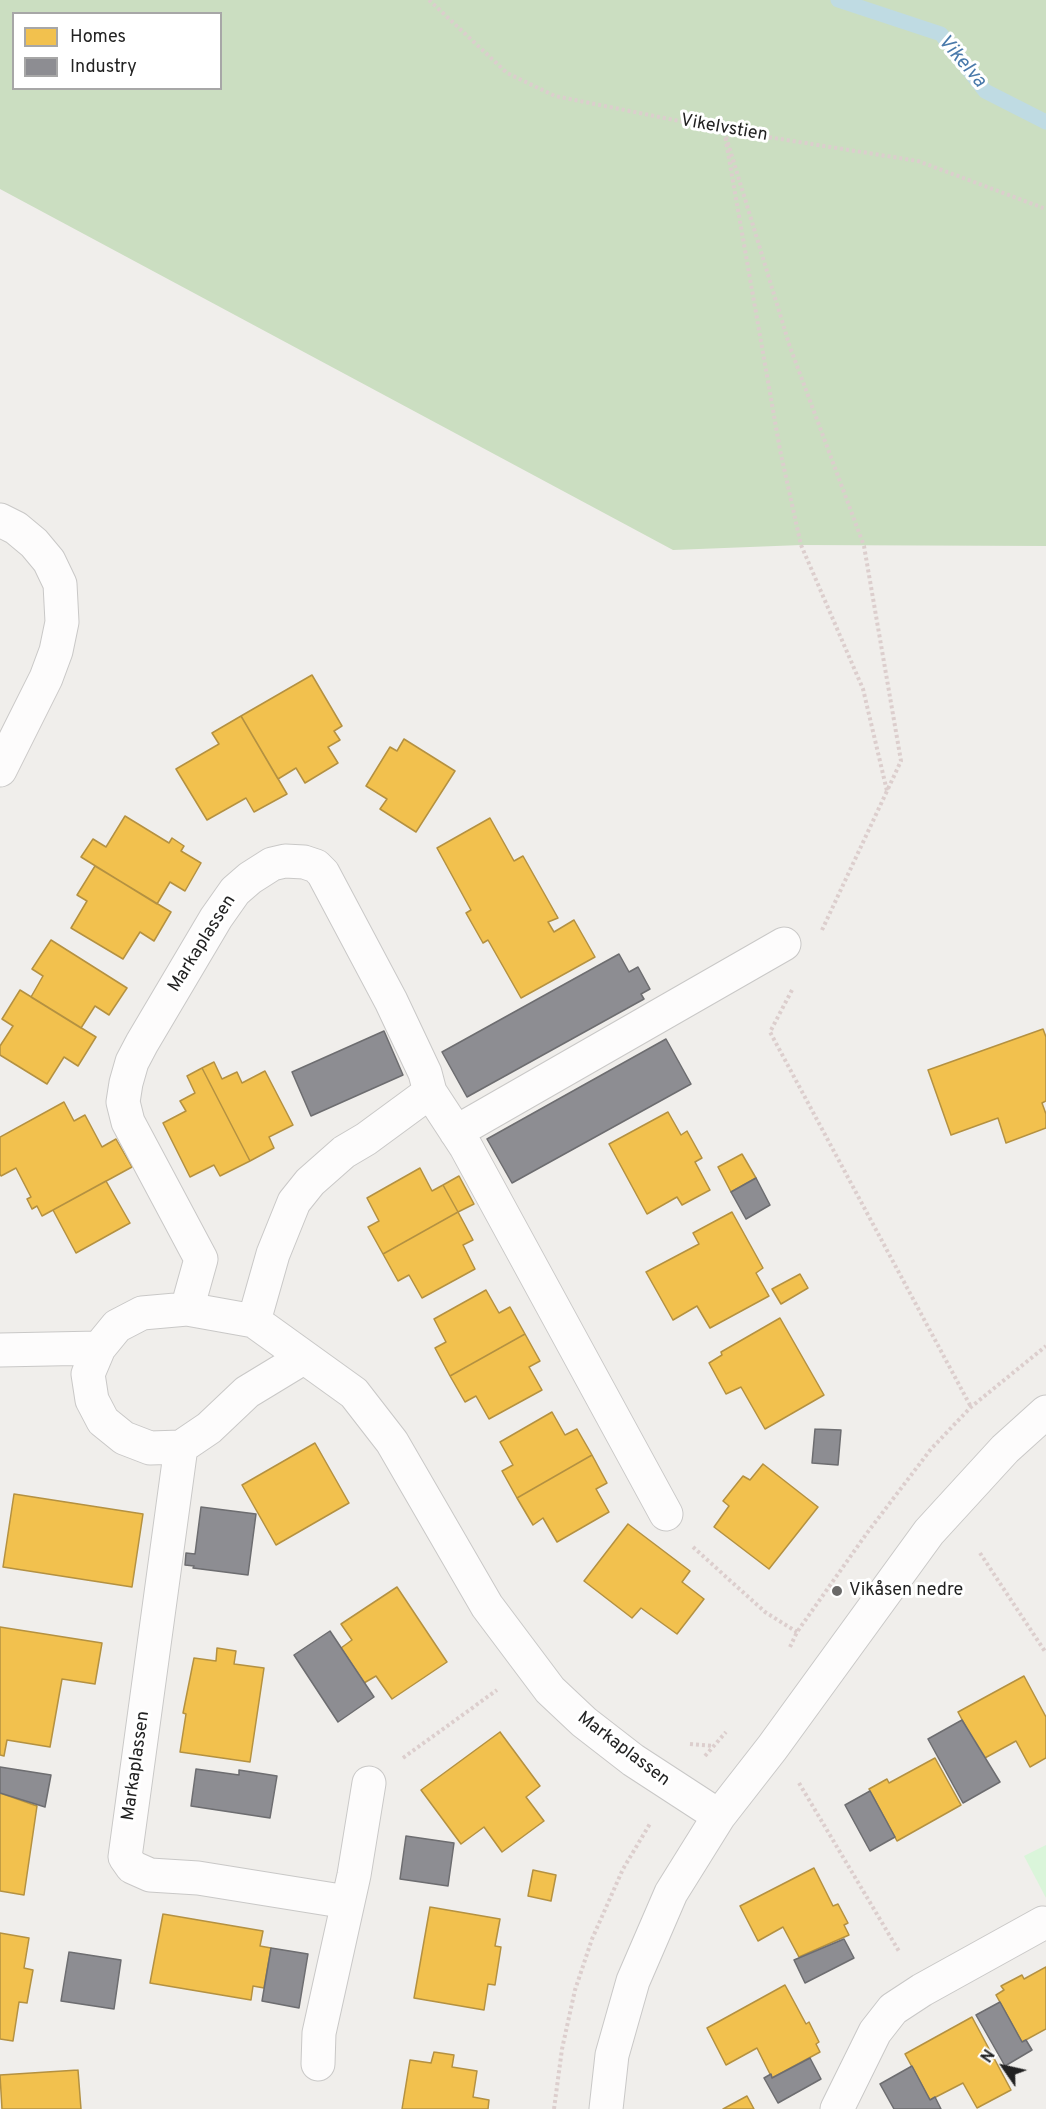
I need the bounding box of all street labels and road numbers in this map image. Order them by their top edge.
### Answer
street label: Vikelvstien [679,111,769,147]
street label: Markaplassen [165,891,241,997]
street label: Markaplassen [572,1708,674,1792]
street label: Markaplassen [119,1710,155,1822]

